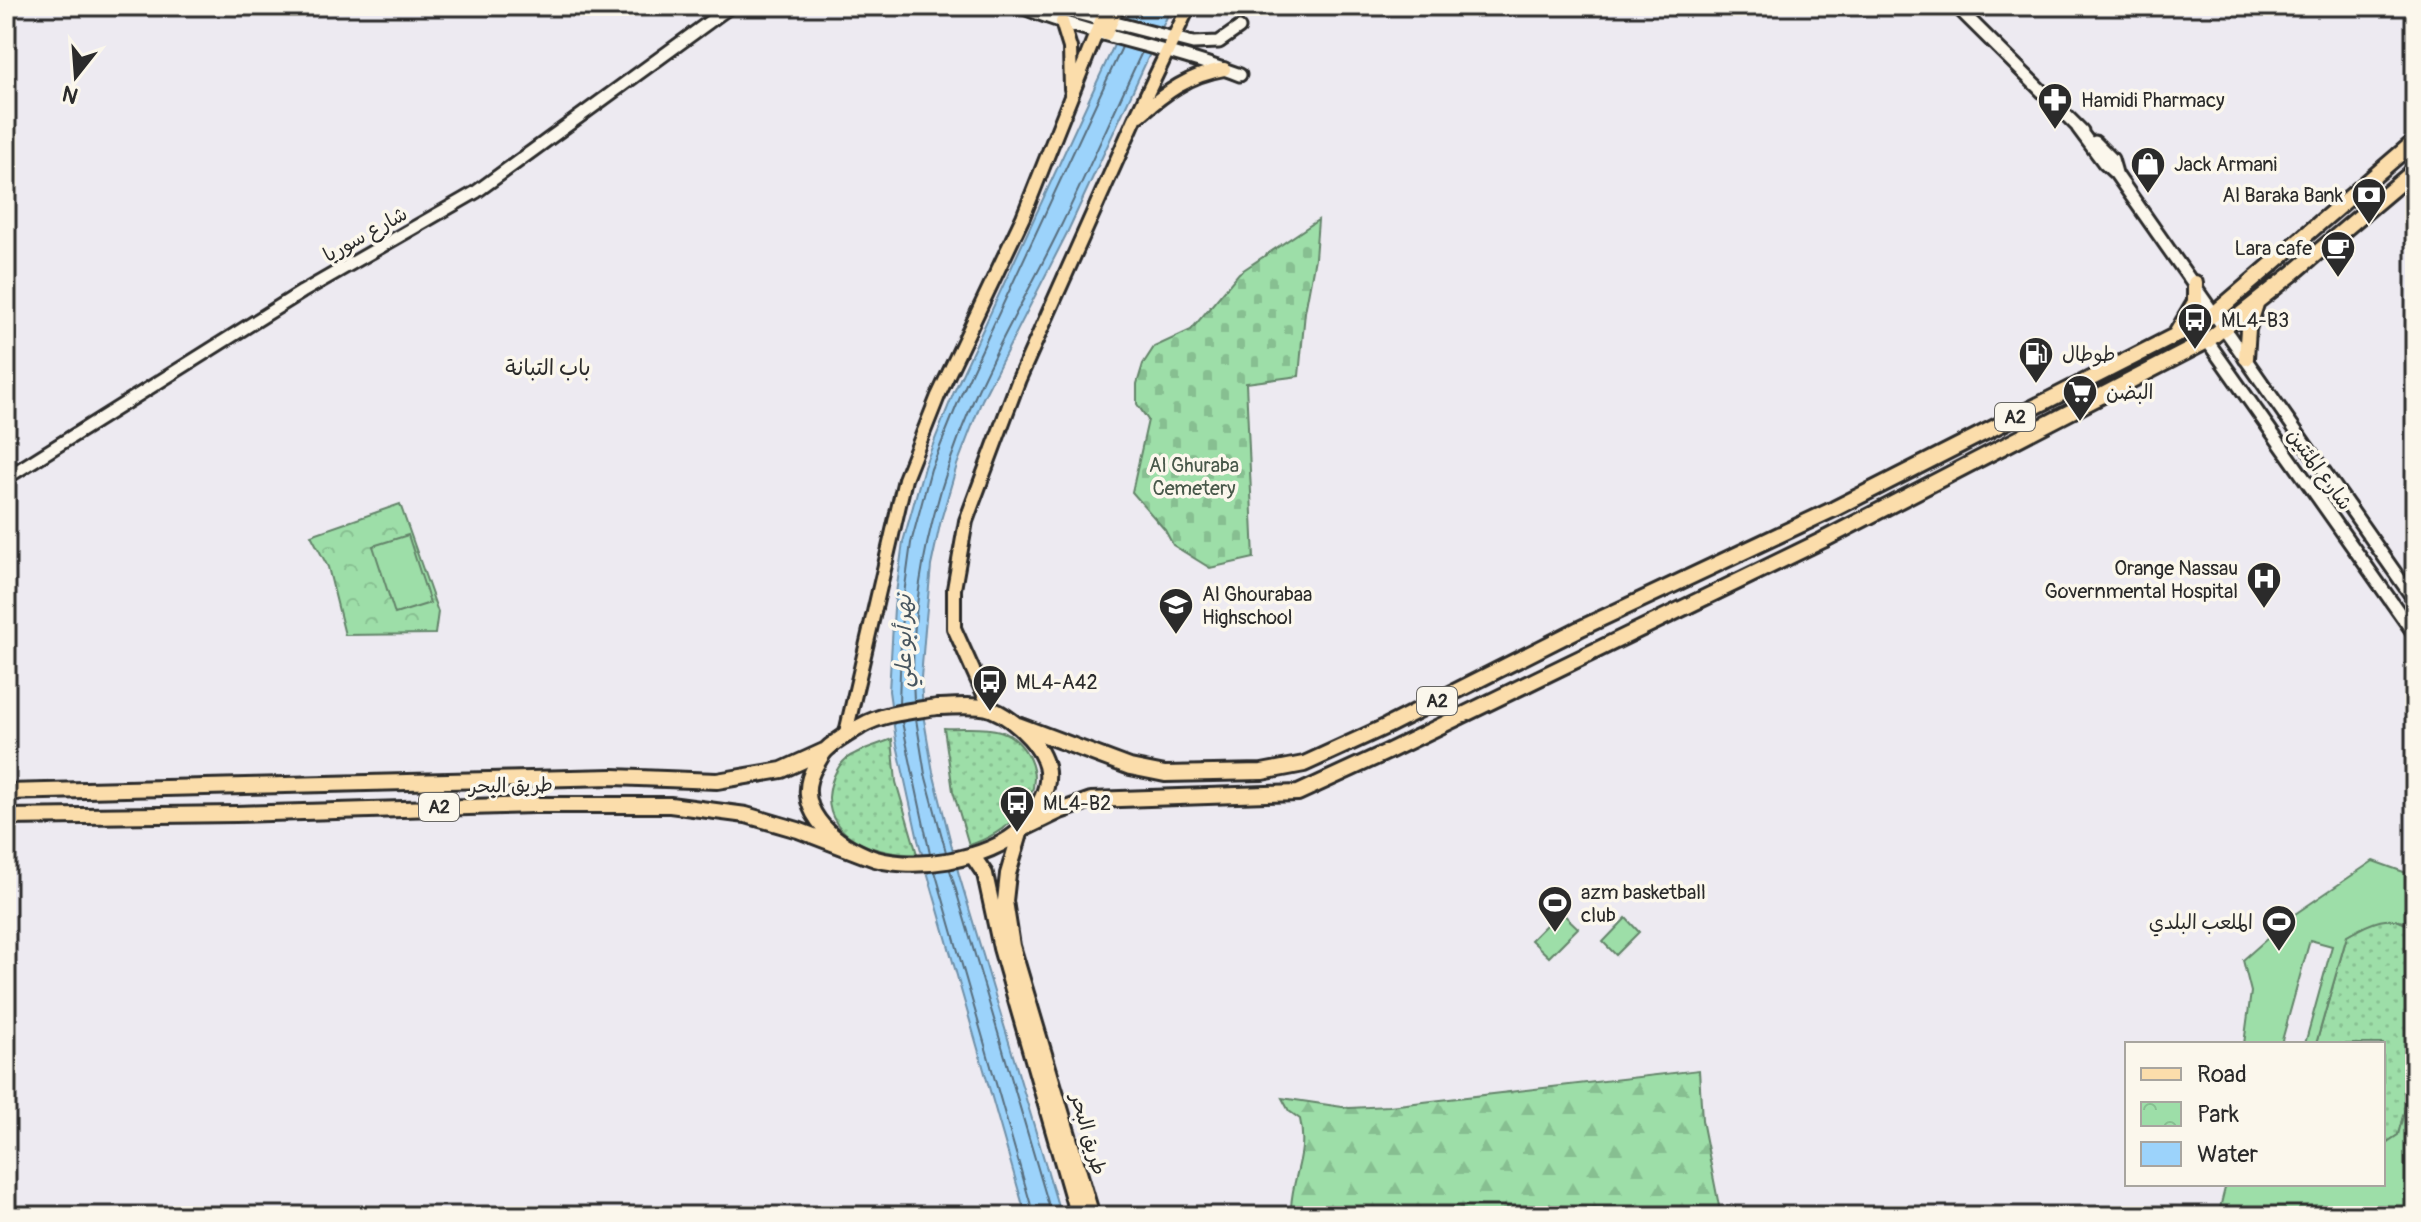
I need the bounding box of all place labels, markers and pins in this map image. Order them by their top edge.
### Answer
pharmacy icon: Hamidi Pharmacy [2036,81,2074,131]
place label: Hamidi Pharmacy [2081,88,2225,113]
shop icon: Jack Armani [2129,145,2167,195]
place label: Jack Armani [2174,152,2277,177]
bank icon: Al Baraka Bank [2350,176,2388,226]
place label: Al Baraka Bank [2222,183,2344,208]
cafe icon: Lara cafe [2319,229,2357,279]
place label: Lara cafe [2234,236,2312,261]
bus stop icon: ML4-B3 [2176,301,2214,351]
place label: ML4-B3 [2221,308,2289,333]
fuel station icon: طوطال [2017,335,2055,385]
place label: طوطال [2062,342,2115,367]
supermarket icon: البضن [2061,373,2099,423]
place label: البضن [2106,380,2153,405]
place label: Orange Nassau Governmental Hospital [2044,556,2238,604]
hospital icon: Orange Nassau Governmental Hospital [2245,560,2283,610]
place label: Al Ghourabaa Highschool [1202,582,1312,630]
school or university icon: Al Ghourabaa Highschool [1157,586,1195,636]
bus stop icon: ML4-A42 [971,663,1009,713]
place label: ML4-A42 [1016,670,1098,695]
bus stop icon: ML4-B2 [998,784,1036,834]
place label: ML4-B2 [1043,791,1111,816]
place label: azm basketball club [1581,880,1706,928]
sports icon: azm basketball club [1536,884,1574,934]
sports icon: الملعب البلدي [2260,903,2298,953]
place label: الملعب البلدي [2149,910,2253,937]

